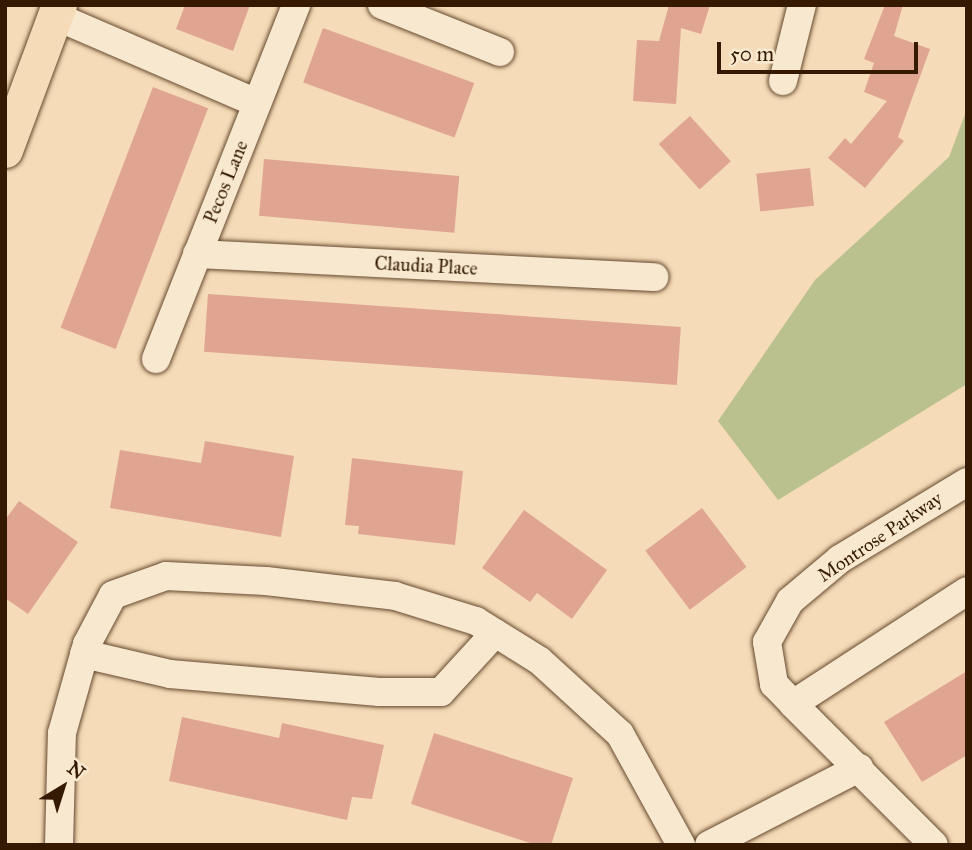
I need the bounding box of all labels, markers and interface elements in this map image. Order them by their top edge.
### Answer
scale bar [720,28,921,72]
text: 50 m [730,41,774,67]
street label: Pecos Lane [199,137,253,227]
street label: Claudia Place [374,252,478,280]
street label: Montrose Parkway [813,487,947,587]
north arrow [28,752,98,822]
text: N [63,756,90,784]

